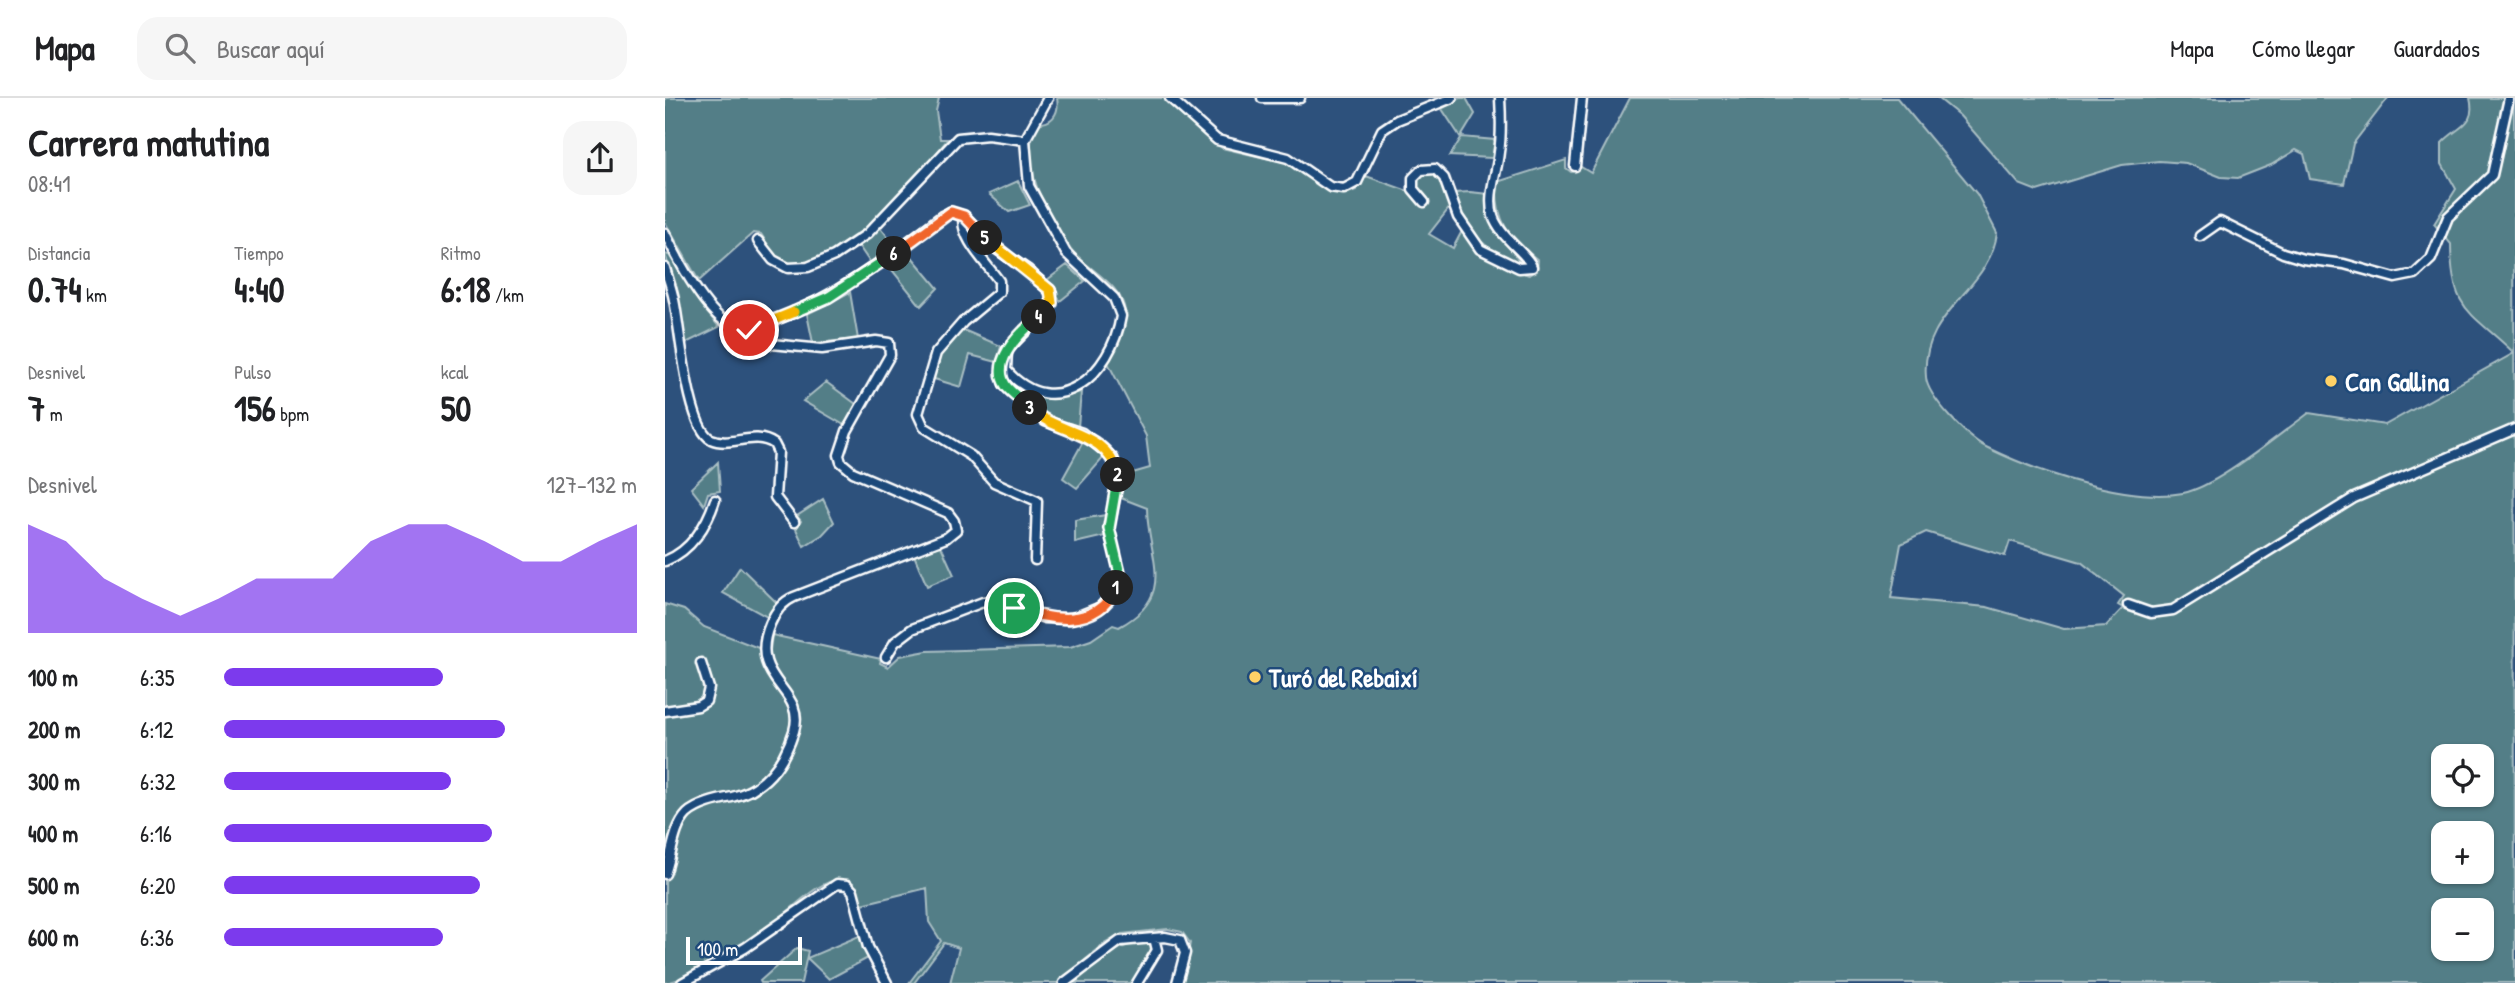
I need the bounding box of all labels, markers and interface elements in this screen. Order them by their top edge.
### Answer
search box [137,17,627,80]
text: Mapa [35,26,95,70]
icon: search [161,29,199,67]
text: Buscar aquí [217,31,325,66]
text: Mapa [2170,32,2214,64]
text: Cómo llegar [2252,32,2355,64]
text: Guardados [2393,32,2480,64]
text: Carrera matutina [28,116,269,168]
button: share [563,121,637,195]
text: 08:41 [28,168,71,199]
pin: 5 [967,220,1003,256]
text: 5 [980,224,989,250]
pin: 6 [877,236,911,272]
text: Distancia [28,240,90,266]
text: Tiempo [234,240,284,266]
text: Ritmo [441,240,481,266]
text: 6 [890,240,897,266]
text: 0.74 [28,266,82,313]
text: 4:40 [234,266,284,313]
text: 6:18 [441,266,491,313]
text: km [82,282,107,308]
text: /km [491,282,524,308]
pin [719,300,779,360]
pin: 4 [1021,300,1057,334]
text: 4 [1035,303,1042,329]
icon: check [730,311,768,349]
text: Desnivel [28,359,85,385]
text: Pulso [234,359,271,385]
text: kcal [441,359,468,385]
place label: Can Gallina [2345,364,2450,399]
marker: Can Gallina [2323,373,2339,389]
text: 7 [28,385,45,432]
text: 156 [234,385,276,432]
text: 50 [441,385,471,432]
pin: 3 [1013,390,1047,426]
text: 3 [1025,394,1034,420]
text: m [45,401,63,427]
text: bpm [276,401,309,427]
pin: 2 [1100,458,1135,492]
text: 2 [1113,461,1122,487]
text: Desnivel [28,469,97,500]
text: 127–132 m [546,469,637,500]
pin: 1 [1099,570,1133,606]
text: 1 [1112,574,1119,600]
pin [984,578,1044,638]
icon: arrive [995,589,1033,627]
place label: Turó del Rebaixí [1268,660,1418,695]
text: 100 m [28,662,78,693]
text: 6:35 [140,662,175,693]
marker: Turó del Rebaixí [1247,669,1263,685]
text: 200 m [28,714,80,745]
text: 6:12 [140,714,174,745]
map controls [2431,744,2494,961]
button: locate [2431,744,2494,807]
text: 300 m [28,766,80,797]
text: 6:32 [140,766,176,797]
text: 400 m [28,818,78,849]
text: 6:16 [140,818,172,849]
button: + [2431,821,2494,884]
text: 500 m [28,870,79,901]
text: 6:20 [140,870,176,901]
button: − [2431,898,2494,961]
text: 600 m [28,922,79,953]
text: 6:36 [140,922,174,953]
scale bar [686,934,801,966]
text: 100 m [697,936,738,962]

